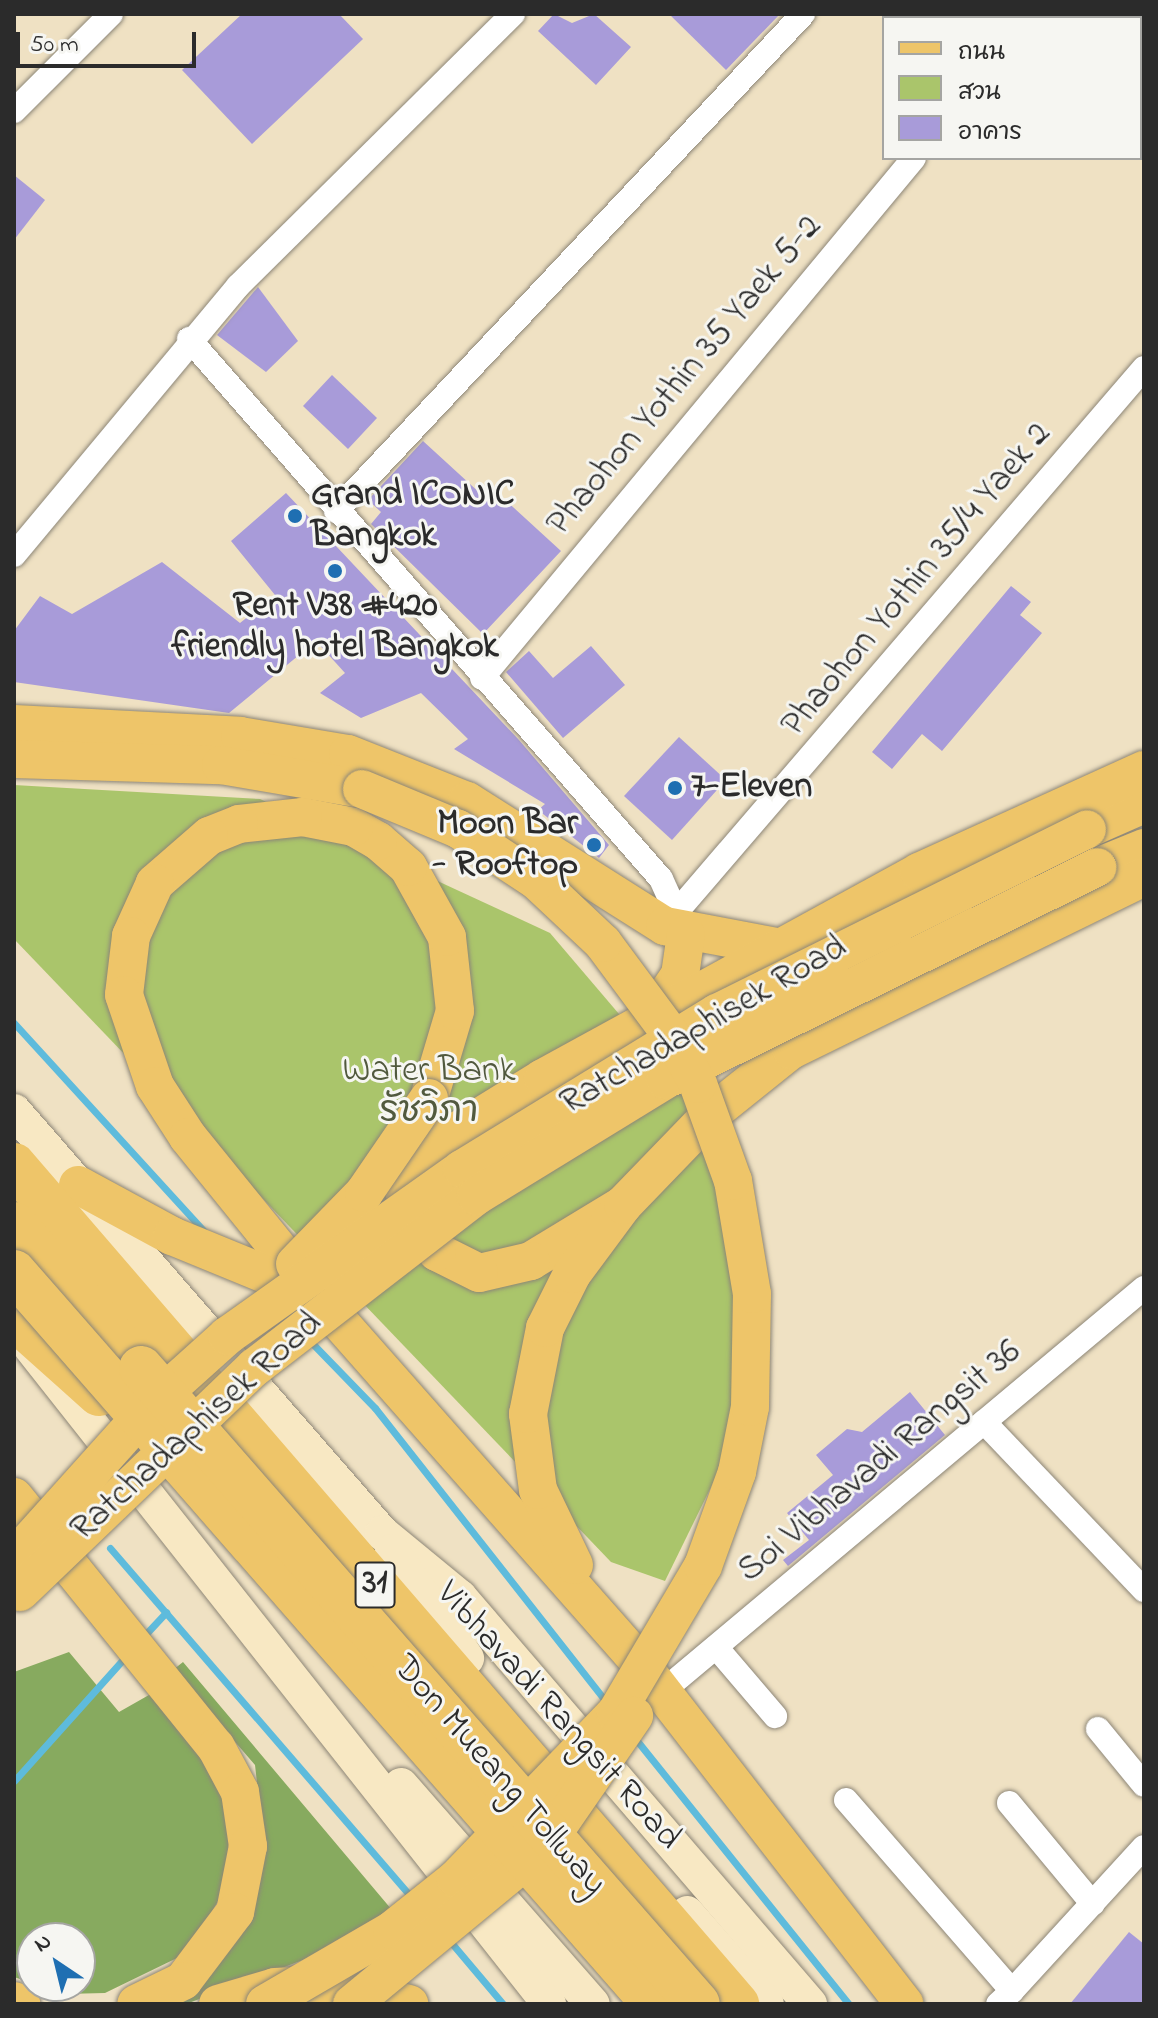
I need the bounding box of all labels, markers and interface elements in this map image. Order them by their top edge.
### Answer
scale bar [20,16,200,66]
legend [882,16,1142,160]
text: 50 m [30,28,79,63]
text: ถนน [958,36,1005,71]
text: สวน [958,76,1001,111]
text: อาคาร [958,116,1022,151]
street label: Phaohon Yothin 35 Yaek 5-2 [538,207,832,545]
street label: Phaohon Yothin 35/4 Yaek 2 [773,414,1061,746]
place label: Grand ICONIC Bangkok [311,473,514,558]
marker: Grand ICONIC Bangkok [286,507,304,525]
marker: Rent V38 #420 friendly hotel Bangkok [326,562,344,580]
place label: Rent V38 #420 friendly hotel Bangkok [172,584,498,669]
place label: 7-Eleven [691,766,812,810]
marker: 7-Eleven [666,779,684,797]
place label: Moon Bar - Rooftop [432,802,578,887]
marker: Moon Bar - Rooftop [585,836,603,854]
street label: Ratchadaphisek Road [553,926,855,1126]
park label: Water Bank รัชวิภา [343,1049,515,1134]
street label: Ratchadaphisek Road [62,1303,332,1551]
street label: Soi Vibhavadi Rangsit 36 [730,1331,1030,1593]
road number: 31 [353,1555,397,1615]
street label: Vibhavadi Rangsit Road [426,1573,690,1859]
street label: Don Mueang Tollway [383,1647,615,1905]
north arrow [16,1922,96,2002]
text: N [28,1927,59,1961]

